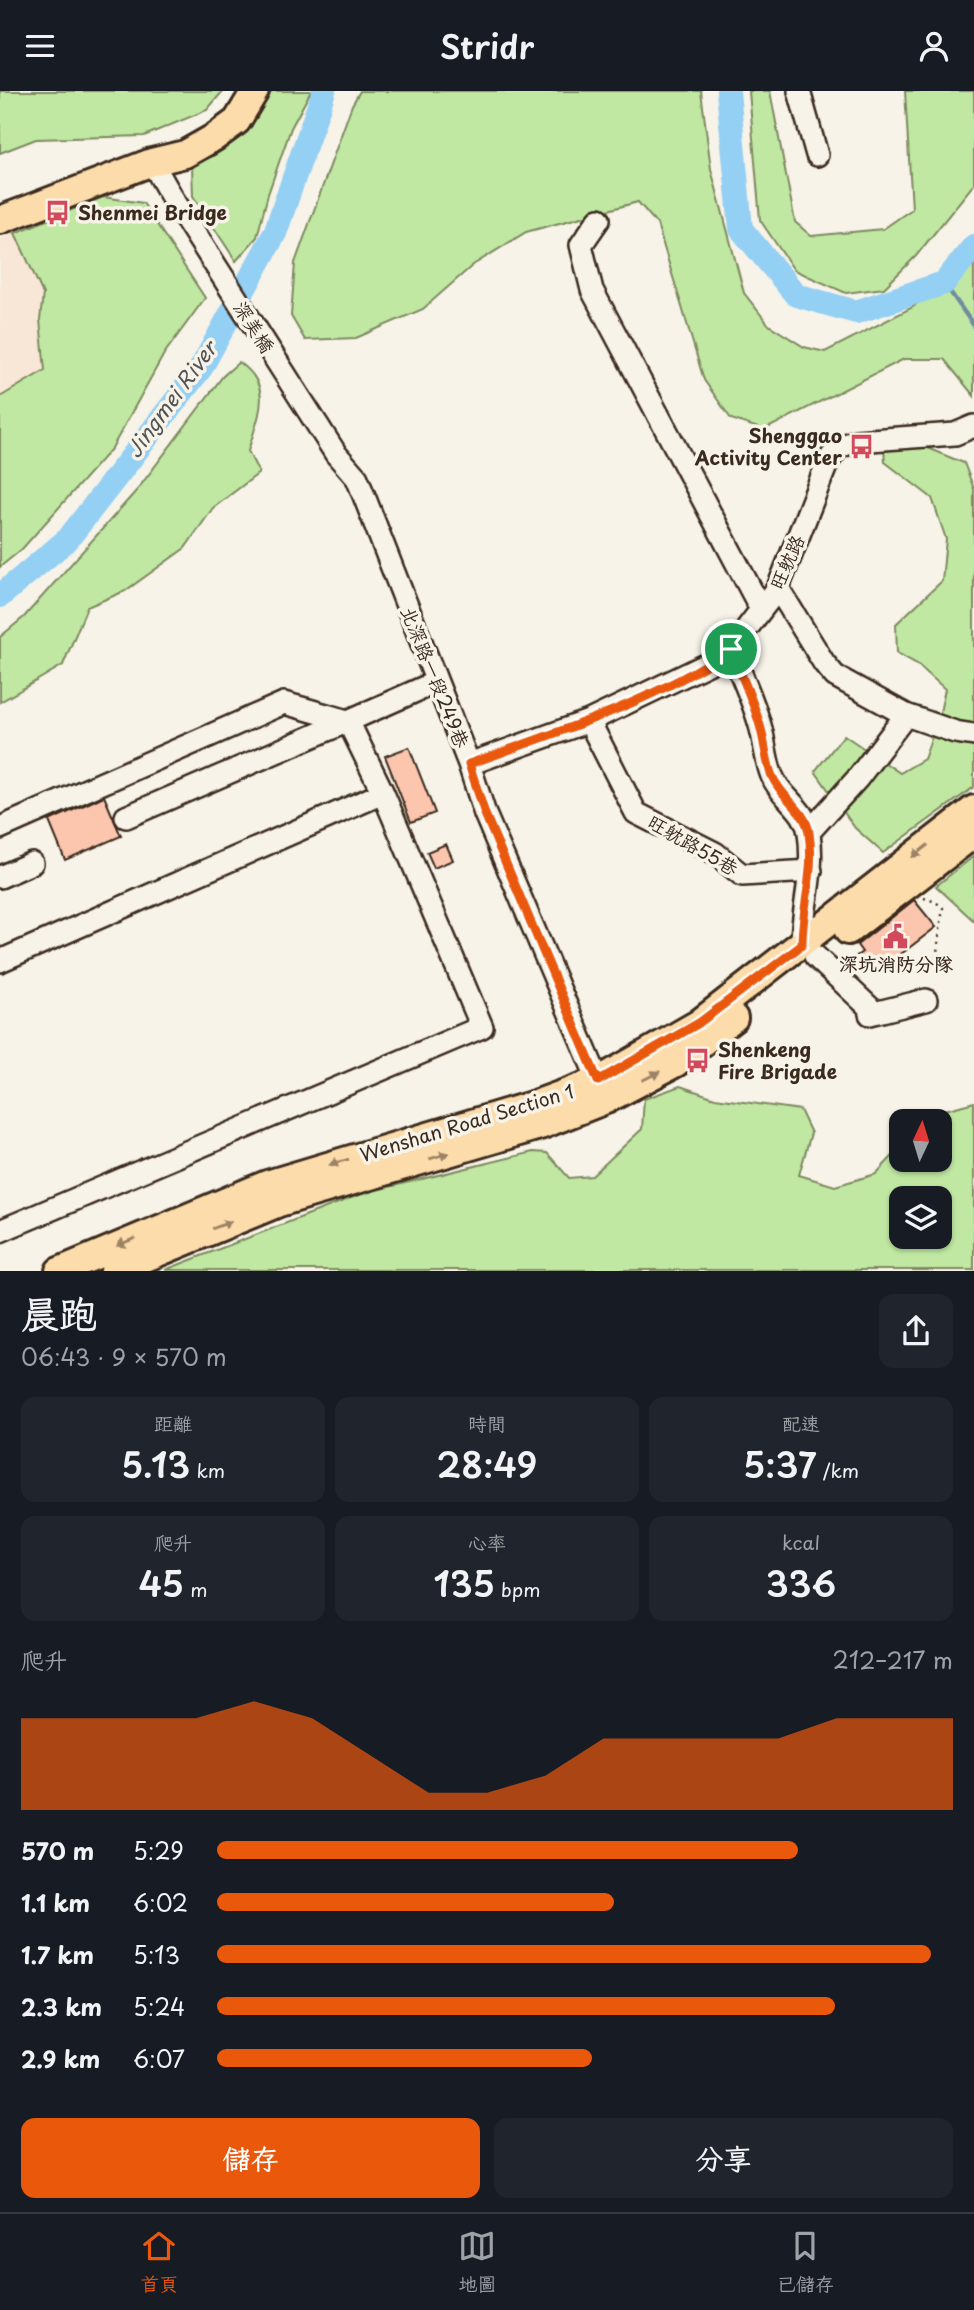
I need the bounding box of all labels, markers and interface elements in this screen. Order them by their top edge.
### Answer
text: Stridr [440,22,534,70]
icon: menu [21,27,59,65]
icon: person [915,27,953,65]
place label: Shenmei Bridge [78,198,227,226]
bus stop icon: Shenmei Bridge [44,199,72,227]
street label: 深美橋 [228,295,282,358]
water label: Jingmei River [117,332,225,464]
place label: Shenggao Activity Center [694,421,842,471]
bus stop icon: Shenggao Activity Center [848,433,876,461]
street label: 旺躭路 [762,530,810,593]
street label: 北深路一段249巷 [395,602,477,752]
pin [701,619,761,679]
icon: arrive [712,630,750,668]
street label: 旺躭路55巷 [643,807,744,881]
one-way arrow [912,844,930,859]
public building icon: 深坑消防分隊 [882,922,910,950]
place label: 深坑消防分隊 [839,949,953,977]
place label: Shenkeng Fire Brigade [718,1035,837,1085]
bus stop icon: Shenkeng Fire Brigade [684,1047,712,1075]
one-way arrow [641,1071,661,1082]
street label: Wenshan Road Section 1 [356,1076,577,1168]
north arrow [889,1109,952,1173]
map controls [889,1109,952,1249]
one-way arrow [428,1150,449,1160]
one-way arrow [328,1158,349,1168]
button: layers [889,1186,952,1249]
one-way arrow [212,1219,233,1230]
one-way arrow [115,1236,136,1247]
text: 晨跑 [21,1284,97,1341]
button: share [879,1294,953,1368]
text: 06:43 · 9 × 570 m [21,1339,227,1374]
text: 距離 [154,1409,192,1437]
text: 時間 [468,1409,506,1437]
text: 配速 [782,1409,820,1437]
text: 5.13 [121,1437,190,1490]
text: 28:49 [437,1437,537,1490]
text: 5:37 [743,1437,817,1490]
text: km [190,1456,225,1484]
text: /km [817,1456,859,1484]
text: 爬升 [154,1528,192,1556]
text: 心率 [468,1528,506,1556]
text: kcal [782,1528,820,1556]
text: 45 [138,1556,184,1609]
text: 135 [433,1556,495,1609]
text: 336 [766,1556,836,1609]
text: m [184,1575,208,1603]
text: bpm [495,1575,541,1603]
text: 爬升 [21,1642,67,1677]
text: 212–217 m [832,1642,953,1677]
text: 570 m [21,1833,94,1868]
text: 5:29 [133,1833,184,1868]
text: 1.1 km [21,1885,90,1920]
text: 6:02 [133,1885,188,1920]
text: 1.7 km [21,1937,94,1972]
text: 5:13 [133,1937,180,1972]
text: 2.3 km [21,1989,102,2024]
text: 5:24 [133,1989,185,2024]
text: 2.9 km [21,2041,100,2076]
text: 6:07 [133,2041,185,2076]
button: 儲存 [21,2118,480,2198]
button: 分享 [494,2118,953,2198]
tab: 首頁 [140,2227,178,2297]
tab: 地圖 [458,2227,497,2297]
tab: 已儲存 [777,2227,834,2297]

